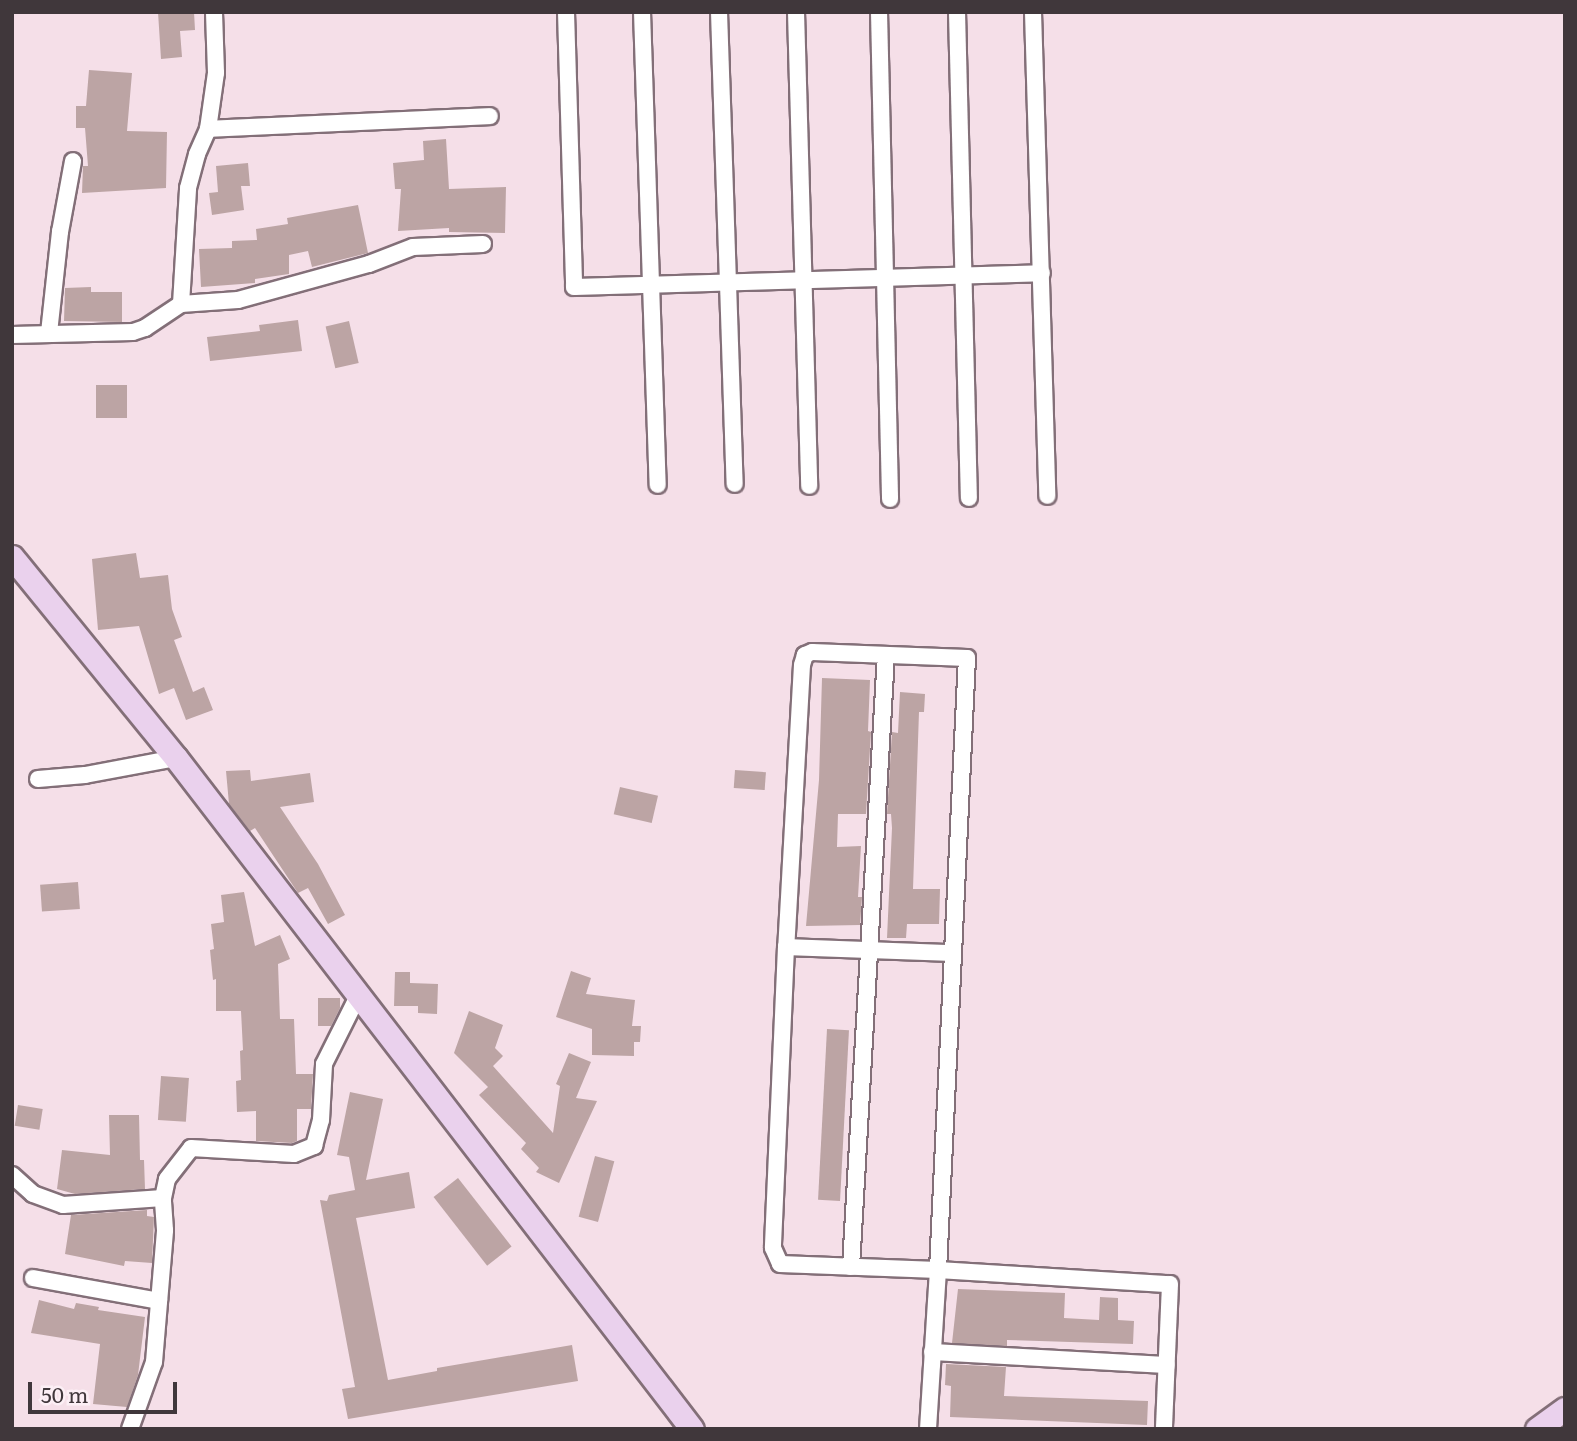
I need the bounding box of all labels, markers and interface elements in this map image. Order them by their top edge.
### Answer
scale bar [32,1368,180,1412]
text: 50 m [41,1378,88,1409]

